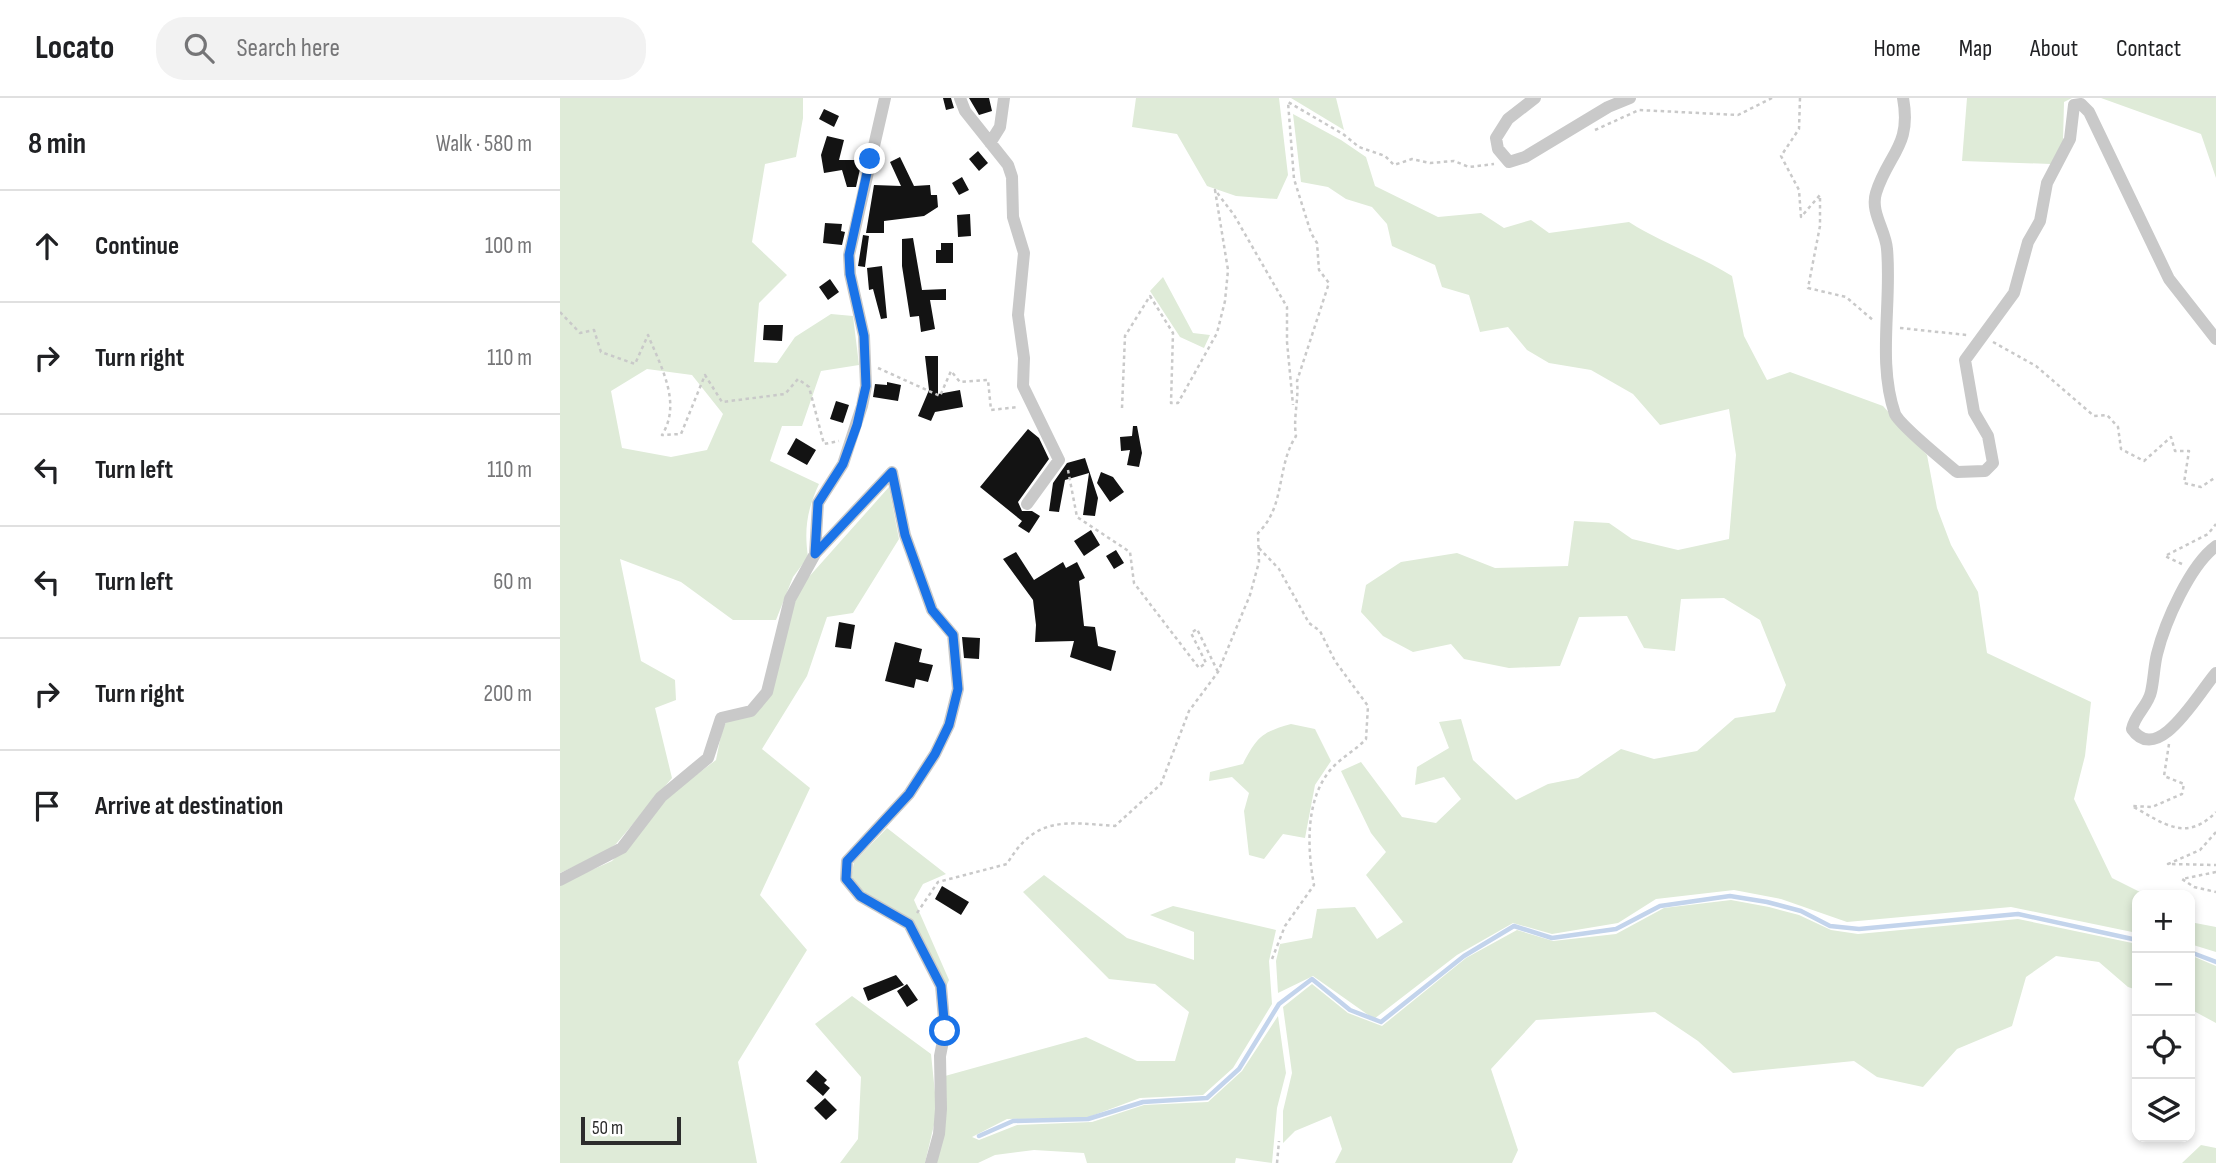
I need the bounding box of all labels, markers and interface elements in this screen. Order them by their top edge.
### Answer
search box [156,17,646,80]
text: Locato [35,28,114,68]
icon: search [180,29,218,67]
text: Search here [236,33,340,64]
text: Home [1873,34,1921,63]
text: Map [1959,34,1992,63]
text: About [2030,34,2078,63]
text: Contact [2116,34,2181,63]
text: 8 min [28,126,86,162]
text: Walk · 580 m [436,130,532,158]
route end [854,143,885,174]
icon: ahead [28,227,66,265]
text: Continue [95,231,179,262]
text: 100 m [485,232,532,260]
icon: right [28,339,66,377]
text: Turn right [95,343,184,374]
text: 110 m [487,344,532,372]
icon: left [28,451,66,489]
text: Turn left [95,455,173,486]
text: 110 m [487,456,532,484]
icon: left [28,563,66,601]
text: Turn left [95,567,173,598]
text: 60 m [493,568,532,596]
icon: right [28,675,66,713]
text: Turn right [95,679,184,710]
text: 200 m [484,680,532,708]
icon: arrive [28,787,66,825]
text: Arrive at destination [95,791,283,822]
map controls [2132,890,2195,1142]
button: + [2132,890,2195,953]
button: − [2132,953,2195,1016]
route start [929,1015,960,1046]
button: locate [2132,1016,2195,1079]
button: layers [2132,1079,2195,1142]
scale bar [581,1114,681,1146]
text: 50 m [592,1117,623,1140]

